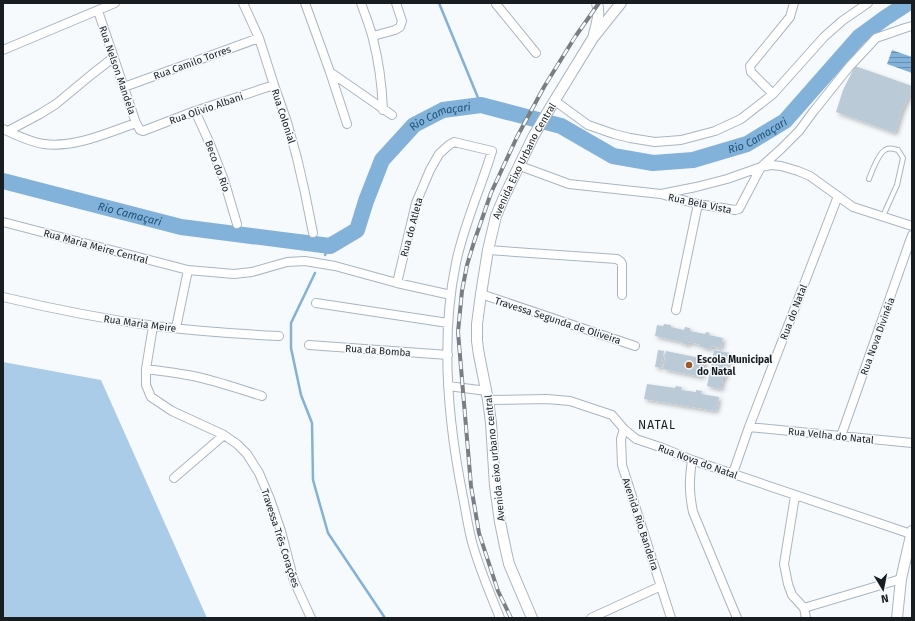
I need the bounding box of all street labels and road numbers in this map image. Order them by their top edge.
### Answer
street label: Rua Nelson Mandela [96,24,138,116]
street label: Rua Camilo Torres [152,43,233,83]
street label: Rua Colonial [269,87,298,145]
street label: Rua Olivio Albani [168,91,245,127]
street label: Avenida Eixo Urbano Central [490,101,559,221]
street label: Beco do Rio [202,139,232,194]
street label: Rua Bela Vista [667,191,733,217]
street label: Rua do Atleta [398,196,426,258]
street label: Rua Maria Meire Central [42,227,149,267]
street label: Rua do Natal [778,283,810,342]
street label: Travessa Segunda de Oliveira [493,295,622,347]
street label: Rua Nova Divinéia [858,296,898,377]
street label: Rua Maria Meire [103,313,177,335]
street label: Rua da Bomba [345,343,411,359]
street label: Avenida eixo urbano central [482,394,508,522]
street label: Rua Velha do Natal [787,426,874,446]
street label: Rua Nova do Natal [656,442,739,482]
street label: Avenida Rio Bandeira [619,476,661,572]
street label: Travessa Três Corações [258,487,302,590]

